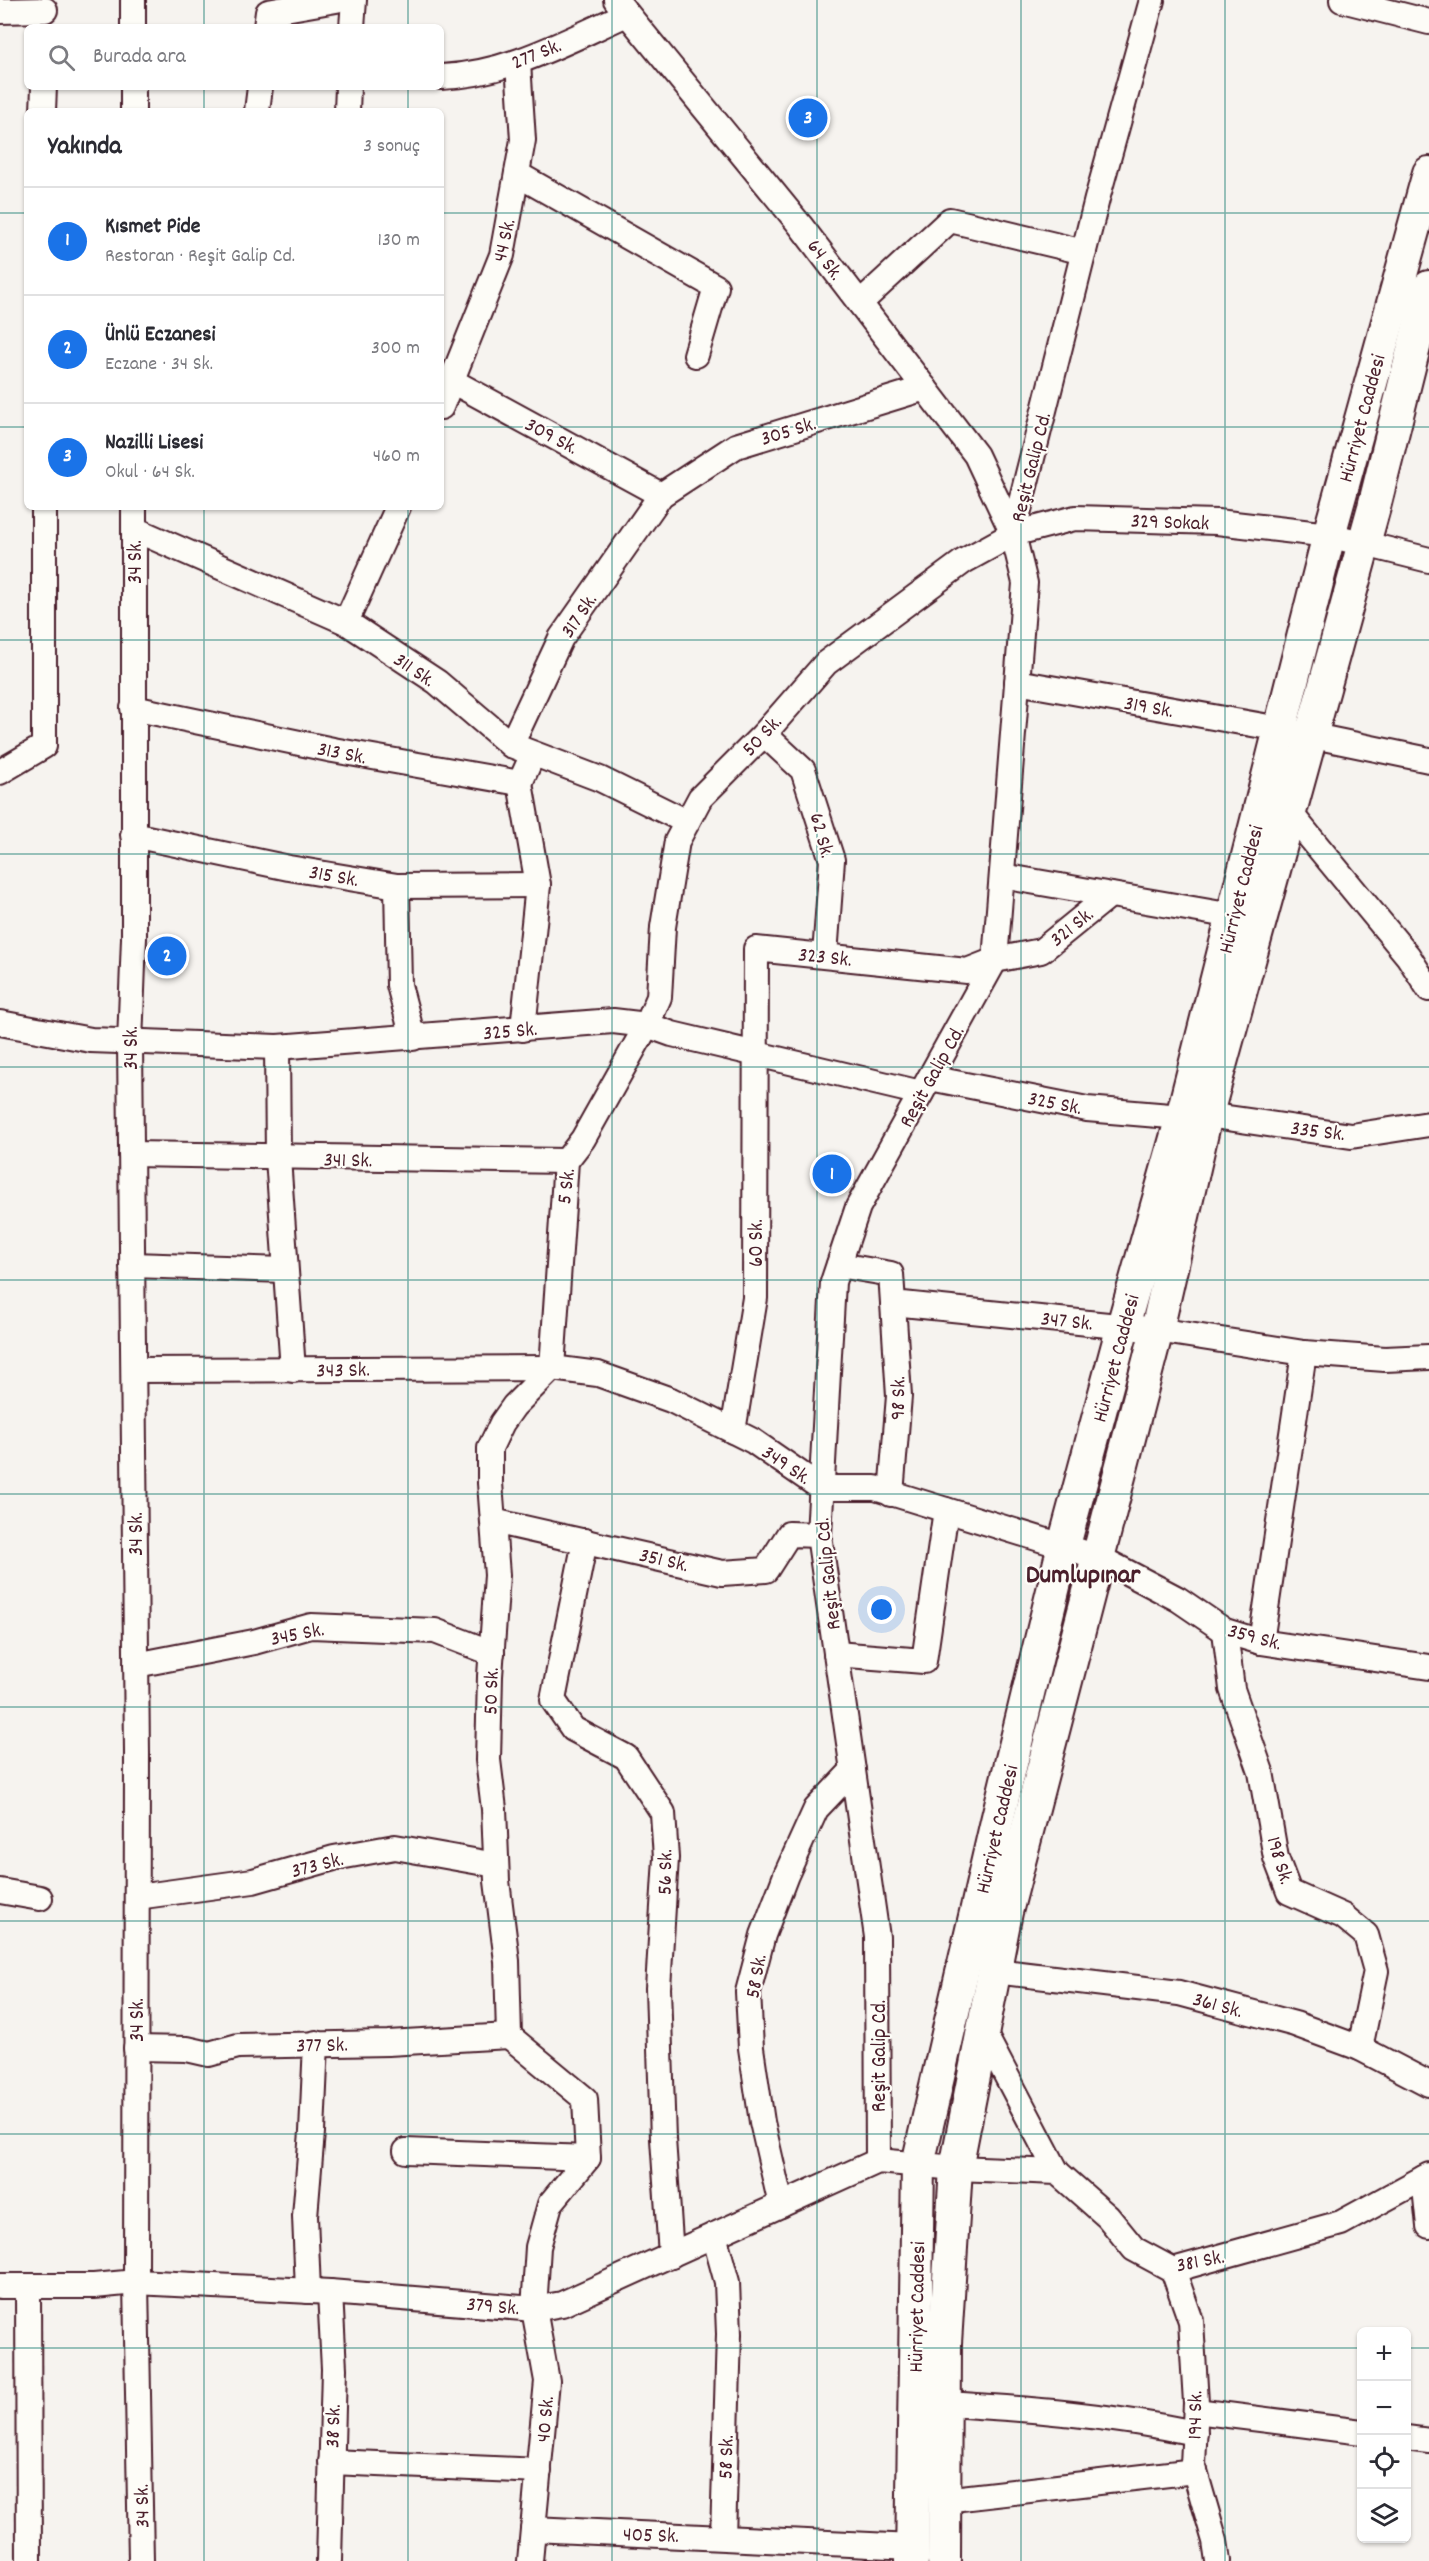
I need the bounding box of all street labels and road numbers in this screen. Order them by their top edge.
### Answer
street label: 277 Sk. [508,32,567,79]
street label: 44 Sk. [486,216,525,265]
street label: 64 Sk. [798,234,849,288]
street label: Hürriyet Caddesi [1332,351,1395,486]
street label: 305 Sk. [757,410,820,455]
street label: Reşit Galip Cd. [1005,410,1061,526]
street label: 309 Sk. [519,411,583,464]
street label: 329 Sokak [1130,508,1210,540]
street label: 34 Sk. [122,540,152,584]
street label: 317 Sk. [555,588,606,645]
street label: 311 Sk. [386,647,440,696]
street label: 319 Sk. [1121,690,1176,728]
street label: 50 Sk. [736,710,790,765]
street label: 313 Sk. [314,736,369,774]
street label: 62 Sk. [800,810,840,862]
street label: Hürriyet Caddesi [1212,822,1273,957]
street label: 315 Sk. [306,859,361,897]
street label: 321 Sk. [1044,901,1101,955]
street label: 323 Sk. [796,941,853,977]
street label: 325 Sk. [482,1016,539,1050]
street label: Reşit Galip Cd. [893,1021,974,1134]
street label: 34 Sk. [118,1026,148,1070]
street label: 325 Sk. [1025,1085,1084,1125]
street label: 335 Sk. [1289,1115,1347,1151]
street label: 341 Sk. [323,1147,373,1177]
street label: 5 Sk. [551,1167,585,1206]
street label: 60 Sk. [743,1219,773,1267]
street label: Hürriyet Caddesi [1086,1291,1149,1426]
street label: 347 Sk. [1039,1305,1094,1341]
street label: 343 Sk. [316,1357,370,1387]
street label: 98 Sk. [885,1376,915,1420]
street label: 349 Sk. [755,1439,816,1494]
street label: 34 Sk. [123,1512,153,1556]
street label: Reşit Galip Cd. [809,1516,851,1631]
street label: 351 Sk. [636,1542,691,1582]
street label: 345 Sk. [268,1616,327,1656]
street label: 359 Sk. [1224,1617,1285,1660]
street label: 50 Sk. [477,1667,509,1715]
street label: Hürriyet Caddesi [970,1762,1028,1897]
street label: 198 Sk. [1257,1833,1300,1889]
street label: 373 Sk. [288,1846,347,1888]
street label: 56 Sk. [652,1849,682,1895]
street label: 58 Sk. [739,1952,777,2001]
street label: 361 Sk. [1189,1986,1245,2028]
street label: 34 Sk. [124,1998,154,2042]
street label: Reşit Galip Cd. [866,2000,896,2112]
street label: 377 Sk. [296,2032,348,2062]
street label: Hürriyet Caddesi [903,2241,935,2373]
street label: 381 Sk. [1174,2244,1227,2282]
street label: 379 Sk. [465,2291,521,2325]
street label: 194 Sk. [1182,2390,1212,2440]
street label: 40 Sk. [530,2395,564,2444]
street label: 38 Sk. [319,2404,351,2449]
street label: 58 Sk. [712,2434,744,2480]
street label: 34 Sk. [129,2484,159,2528]
street label: 405 Sk. [622,2521,679,2553]

